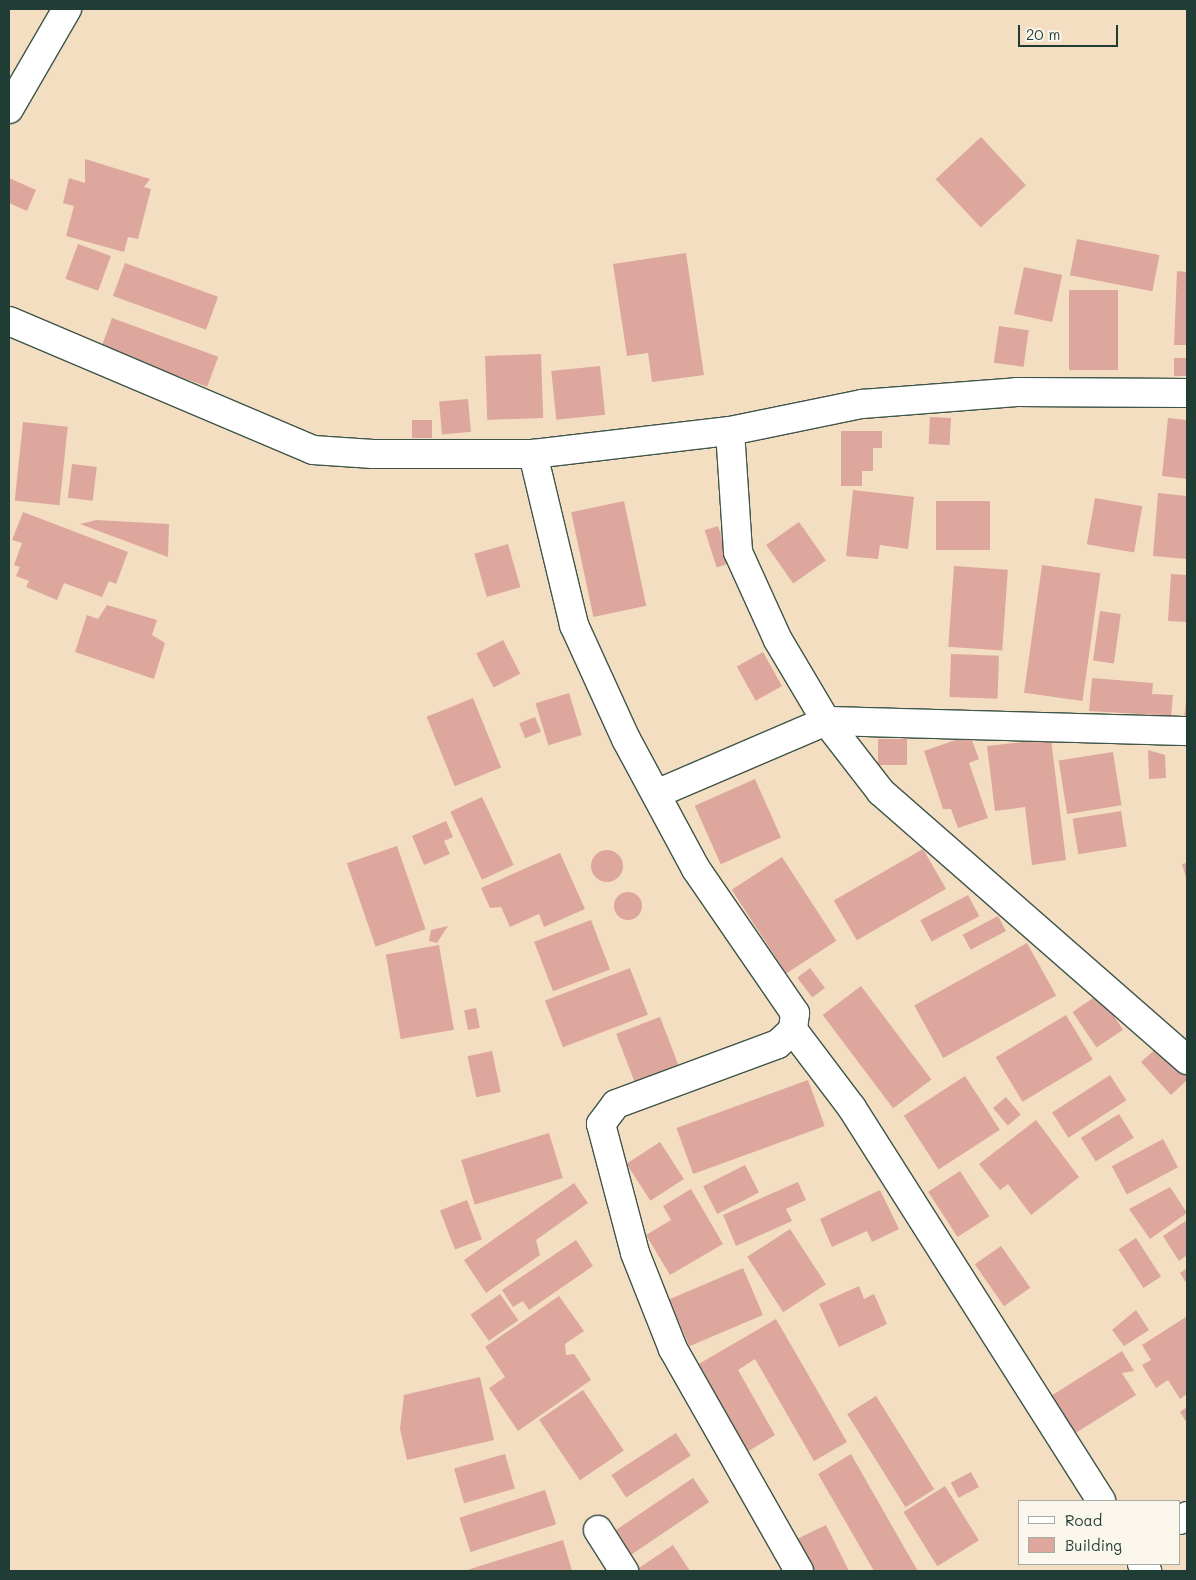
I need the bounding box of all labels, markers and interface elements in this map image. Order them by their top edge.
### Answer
scale bar [1021,15,1121,47]
text: 20 m [1026,24,1060,44]
legend [1018,1500,1181,1565]
text: Road [1065,1510,1102,1530]
text: Building [1065,1535,1122,1555]

